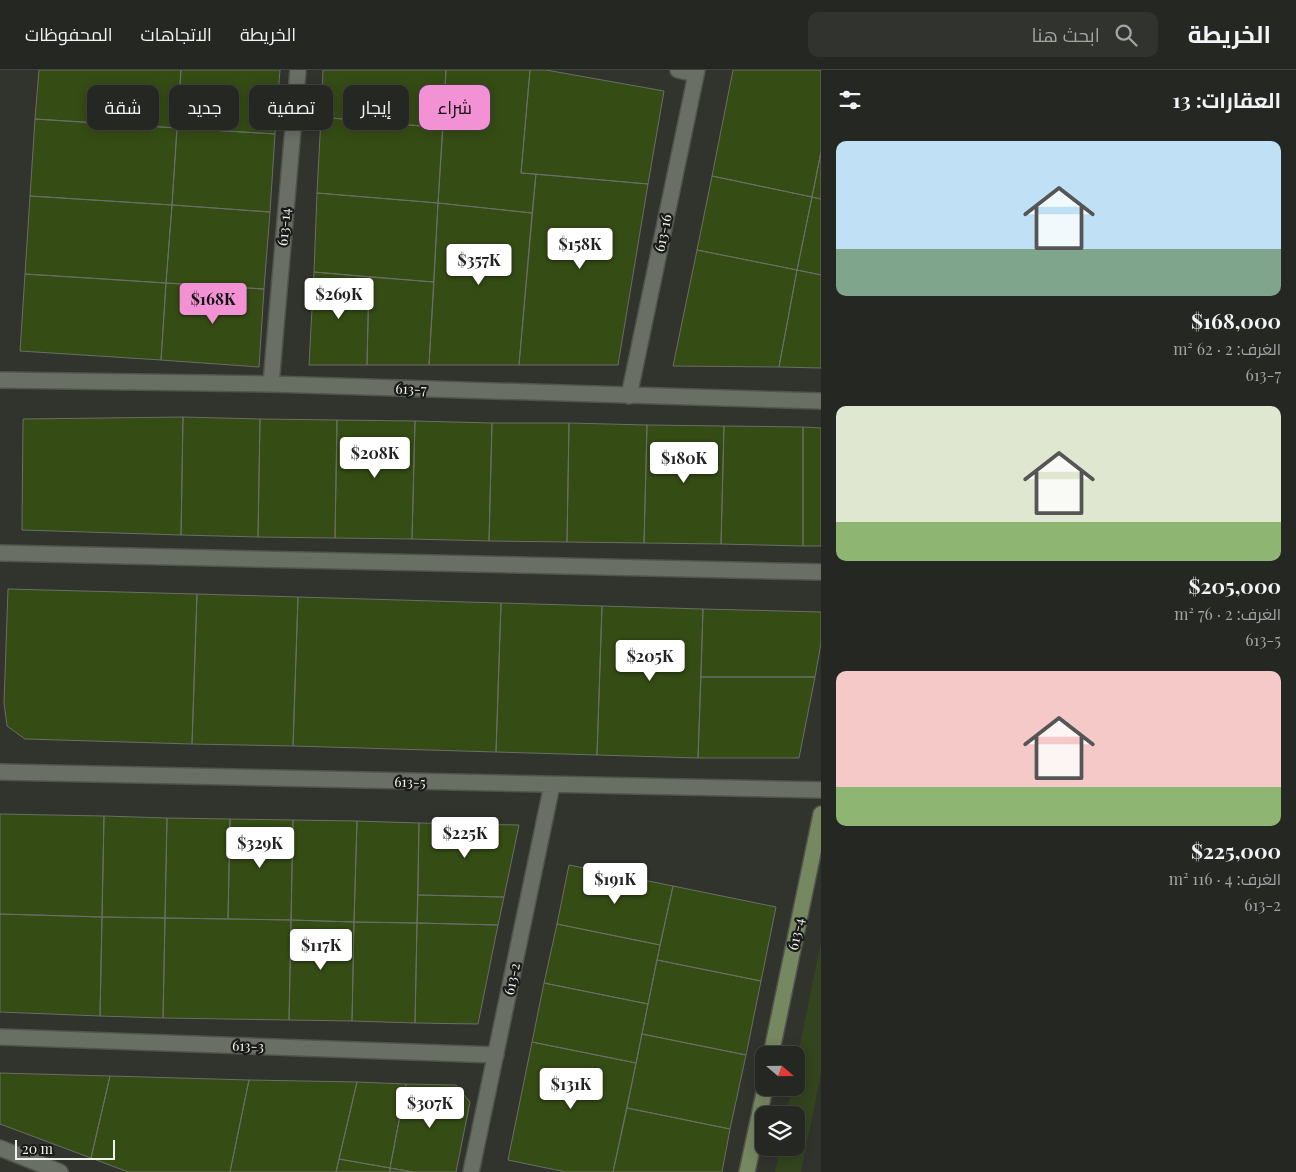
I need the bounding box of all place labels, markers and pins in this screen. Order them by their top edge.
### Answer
pin: $158K [545,228,615,270]
pin: $357K [444,244,514,286]
pin: $269K [304,278,374,320]
pin: $168K [178,282,248,325]
pin: $208K [340,436,410,479]
pin: $180K [649,442,719,484]
pin: $205K [615,640,685,682]
pin: $225K [430,816,500,859]
pin: $329K [225,826,295,869]
pin: $191K [580,862,650,905]
pin: $117K [286,928,356,971]
pin: $131K [536,1068,606,1110]
pin: $307K [395,1086,465,1129]

